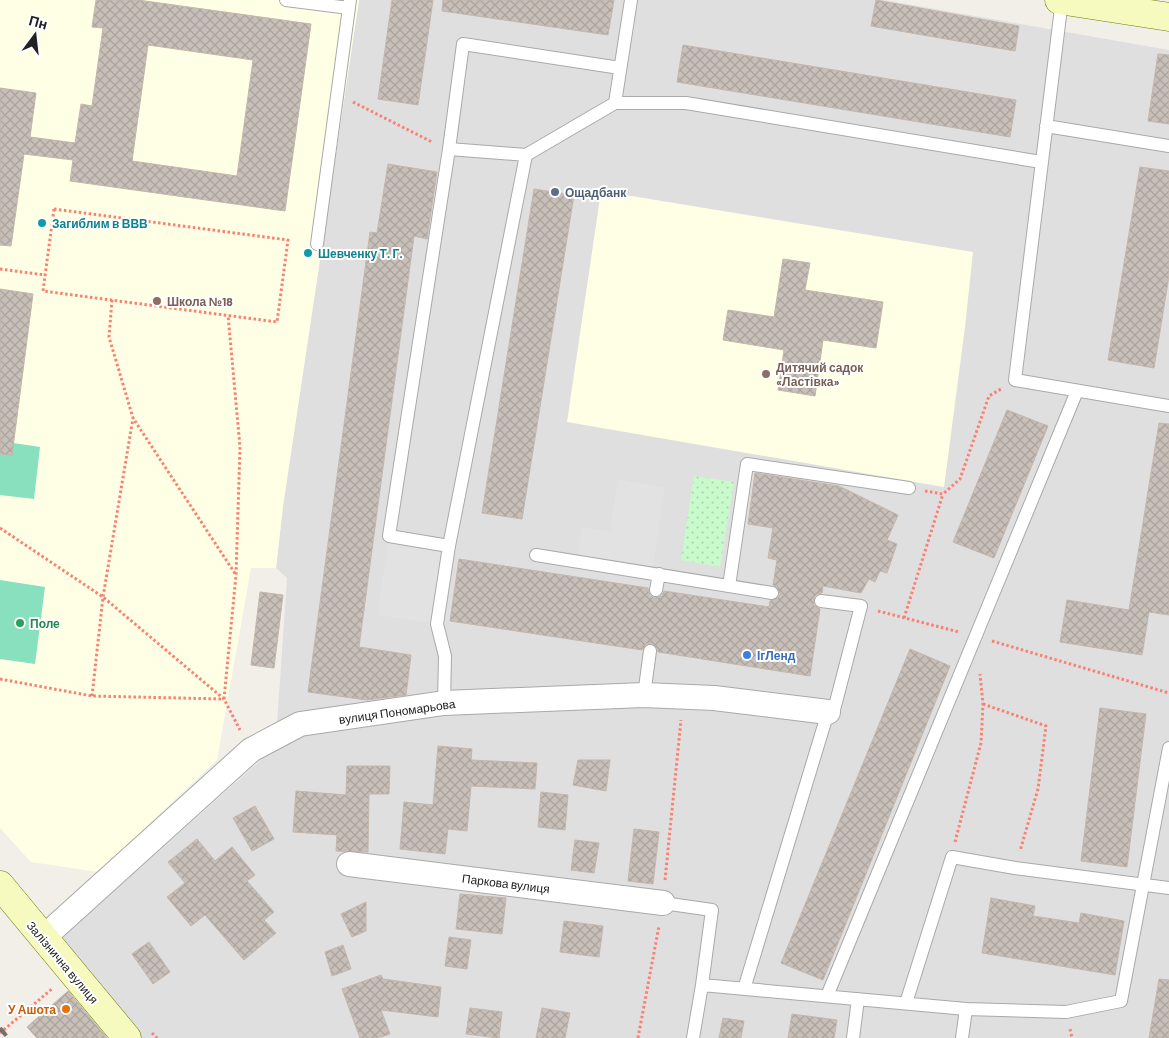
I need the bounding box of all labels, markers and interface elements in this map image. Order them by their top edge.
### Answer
north arrow [10,10,60,60]
text: Пн [27,11,50,33]
place label: Ощадбанк [565,185,627,200]
marker: Ощадбанк [549,186,561,198]
place label: Загиблим в ВВВ [52,216,148,230]
marker: Загиблим в ВВВ [36,217,48,229]
place label: Шевченку Т. Г. [318,246,403,261]
marker: Шевченку Т. Г. [302,247,314,259]
place label: Школа №18 [167,294,233,308]
marker: Школа №18 [151,295,163,307]
place label: Дитячий садок «Ластівка» [776,360,864,388]
marker: Дитячий садок «Ластівка» [760,368,772,380]
place label: Поле [30,616,60,630]
marker: Поле [14,617,26,629]
place label: ІгЛенд [757,648,796,663]
marker: ІгЛенд [741,649,753,661]
street label: вулиця Пономарьова [338,696,457,727]
street label: Паркова вулиця [461,871,551,896]
street label: Залізнична вулиця [24,918,102,1007]
place label: У Ашота [8,1002,56,1016]
marker: У Ашота [60,1003,72,1015]

